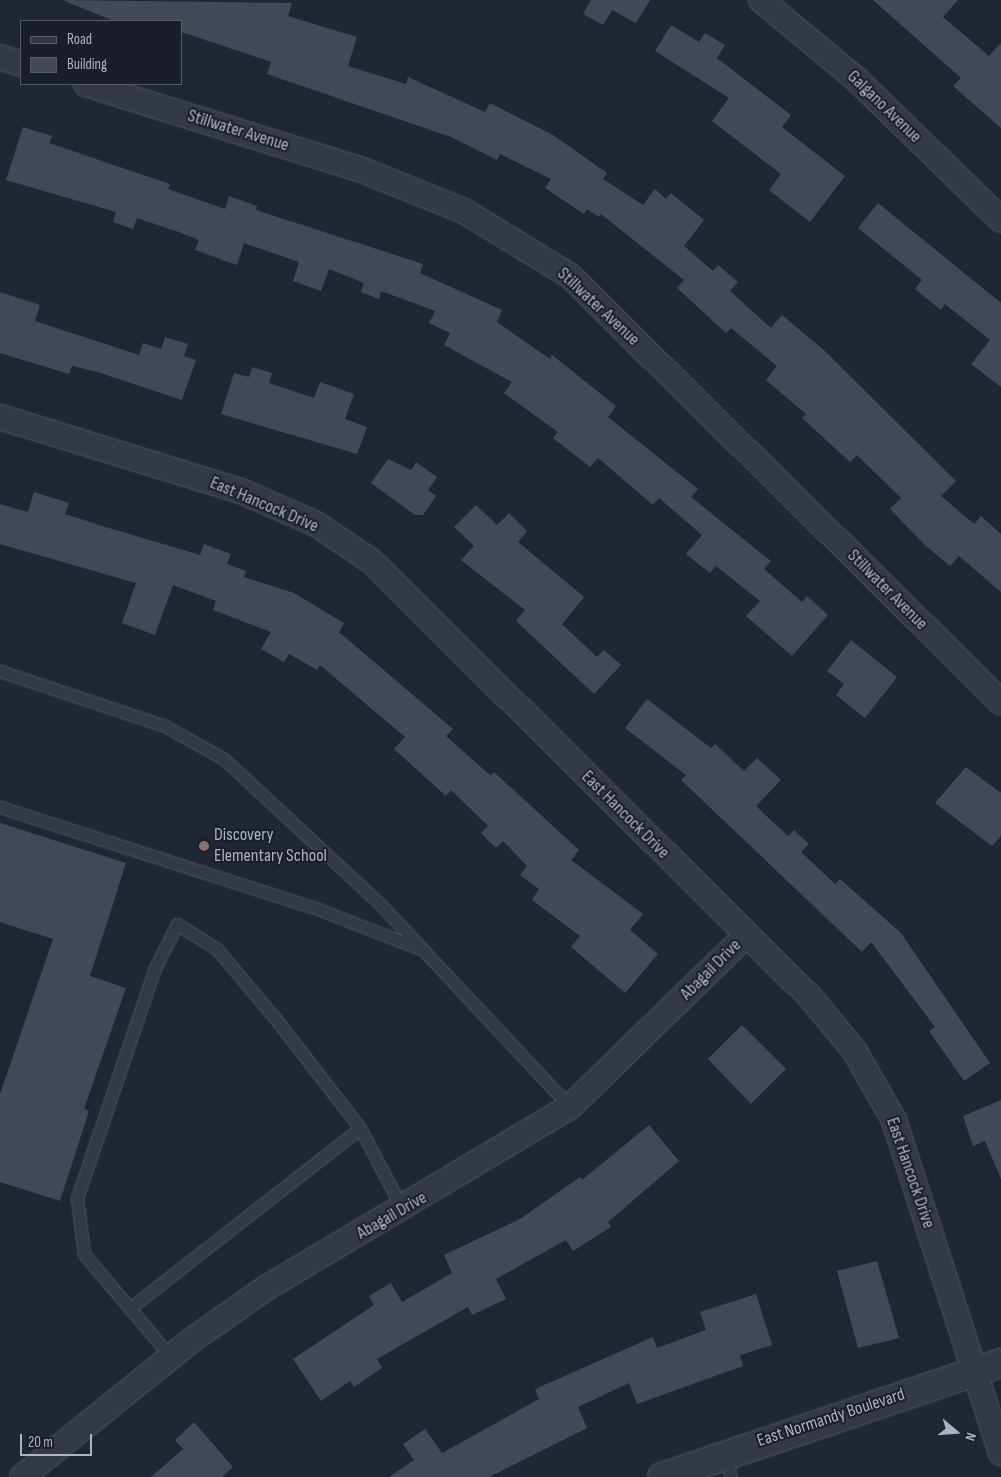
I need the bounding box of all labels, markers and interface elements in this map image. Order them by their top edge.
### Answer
legend [20,20,182,85]
text: Road [67,30,92,49]
text: Building [67,55,107,74]
street label: Galgano Avenue [842,66,926,148]
street label: Stillwater Avenue [185,105,291,157]
street label: Stillwater Avenue [552,263,644,351]
street label: East Hancock Drive [207,472,321,538]
street label: Stillwater Avenue [842,545,932,635]
street label: East Hancock Drive [576,766,674,864]
place label: Discovery Elementary School [214,825,327,868]
marker: Discovery Elementary School [198,840,210,852]
street label: Abagail Drive [676,935,746,1005]
street label: East Hancock Drive [881,1115,939,1231]
street label: Abagail Drive [353,1187,431,1245]
street label: East Normandy Boulevard [755,1384,907,1452]
north arrow [931,1407,981,1457]
scale bar [22,1424,95,1456]
text: N [962,1431,980,1443]
text: 20 m [28,1433,53,1452]

